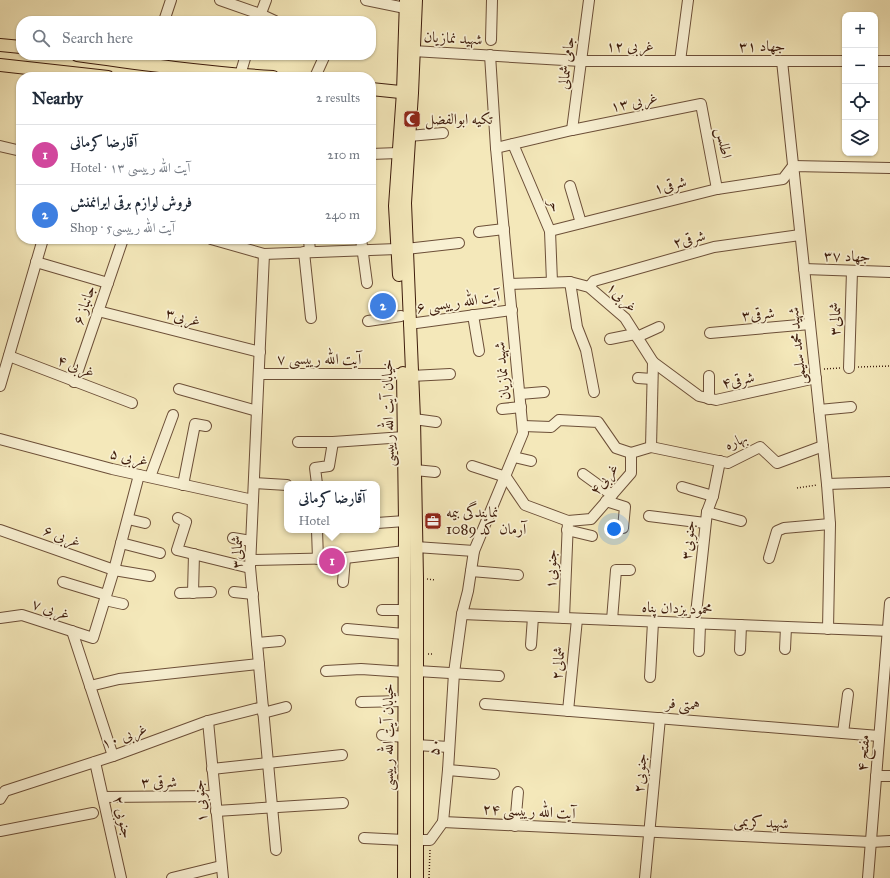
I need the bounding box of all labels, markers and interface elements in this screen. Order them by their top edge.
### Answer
map controls [842,12,878,156]
button: + [842,12,878,48]
search box [16,16,376,60]
icon: search [30,27,52,49]
street label: شهید نمازیان [423,27,483,50]
text: Search here [62,29,133,47]
street label: جامی شمالی [554,35,578,91]
street label: غربی ۱۲ [606,37,654,57]
street label: جهاد ۳۱ [739,37,785,55]
button: − [842,48,878,84]
button: locate [842,84,878,120]
text: Nearby [32,88,83,109]
street label: غربی ۱۳ [609,88,659,118]
text: 2 results [316,90,360,106]
mosque icon: تکیه ابوالفضل [402,109,422,129]
place label: تکیه ابوالفضل [425,110,493,130]
button: layers [842,120,878,156]
street label: اطلس [711,126,736,160]
text: آقارضا کرمانی [70,133,137,151]
text: 1 [42,147,48,163]
text: 210 m [327,147,360,163]
text: Hotel · آیت الله رییسی ۱۳ [70,160,190,176]
street label: شرقی۱ [652,172,688,199]
text: فروش لوازم برقی ایرانمنش [70,193,192,211]
street label: حر [543,194,566,215]
text: 2 [42,207,48,223]
text: 240 m [325,207,360,223]
text: Shop · آیت الله رییسی5 [70,220,175,236]
street label: شرقی۲ [671,226,707,253]
street label: جهاد ۳۷ [824,247,870,265]
street label: غربی۱ [602,278,641,317]
street label: جانباز ۶ [69,283,99,327]
street label: آیت الله رییسی ۶ [415,284,503,319]
pin: 2 [370,291,396,321]
street label: شمالی۳ [825,302,845,336]
street label: غربی۳ [163,304,202,332]
street label: شرقی۳ [741,304,775,325]
street label: شهید محمد سلیمی [784,306,812,386]
street label: شهید نمازیان [490,341,515,401]
street label: آیت الله رییسی ۷ [277,347,363,370]
street label: غربی ۴ [54,351,97,383]
street label: خیابان آیت الله رییسی [375,359,400,467]
street label: شرقی۴ [720,368,756,393]
street label: بهاره [722,428,750,455]
street label: غربی ۵ [108,444,150,472]
street label: غربی۴ [586,460,624,500]
popup [284,481,380,533]
text: آقارضا کرمانی [298,489,366,507]
place label: نمایندگی بیمه آرمان کد 1089 [446,500,528,538]
office icon: نمایندگی بیمه آرمان کد 1089 [423,511,443,531]
text: Hotel [298,513,330,529]
your location [604,519,624,539]
street label: جنوبی۳ [677,519,701,561]
street label: غربی ۶ [40,521,83,553]
street label: شمالی۳ [228,535,246,569]
pin: 1 [319,546,345,576]
street label: جنوبی۱ [541,549,563,589]
street label: غربی ۷ [29,594,72,625]
street label: محمود یزدان پناه [641,598,713,620]
street label: شمالی۲ [547,645,569,681]
street label: خیابان آیت الله رییسی [376,683,399,791]
street label: همتی فر [663,693,701,716]
street label: غربی ۱۰ [99,719,150,754]
street label: مفتح ۴ [853,734,878,772]
street label: ۵۰ [424,738,444,756]
street label: جنوبی۲ [629,752,653,794]
street label: شرقی ۳ [141,773,177,792]
street label: جنوبی ۱ [189,779,213,823]
street label: جنوبی ۲ [107,794,137,840]
street label: آیت الله رییسی ۲۴ [482,797,578,825]
street label: شهید کریمی [733,812,789,834]

